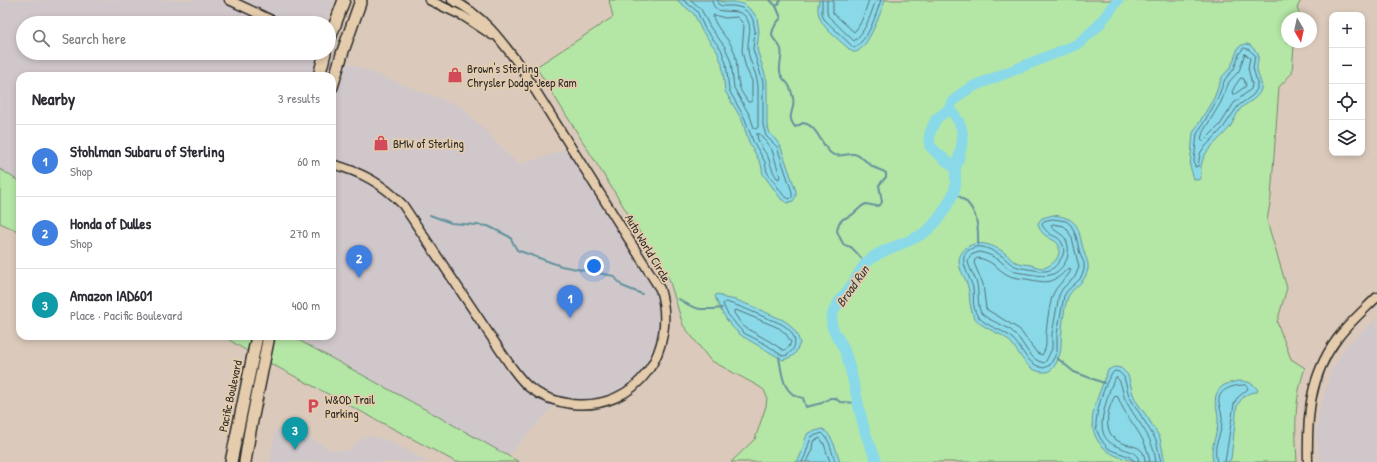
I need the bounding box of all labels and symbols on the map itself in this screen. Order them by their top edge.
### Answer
north arrow [1281,12,1317,48]
place label: Brown's Sterling Chrysler Dodge Jeep Ram [467,60,577,91]
shop icon: Brown's Sterling Chrysler Dodge Jeep Ram [446,66,464,84]
shop icon: BMW of Sterling [372,134,390,152]
place label: BMW of Sterling [393,135,464,152]
street label: Auto World Circle [621,211,675,285]
pin: 2 [346,245,372,278]
your location [584,256,604,276]
water label: Broad Run [831,261,873,310]
pin: 1 [557,285,583,318]
street label: Pacific Boulevard [214,358,246,433]
place label: W&OD Trail Parking [325,391,376,422]
parking icon: W&OD Trail Parking [304,397,322,415]
pin: 3 [282,417,308,450]

